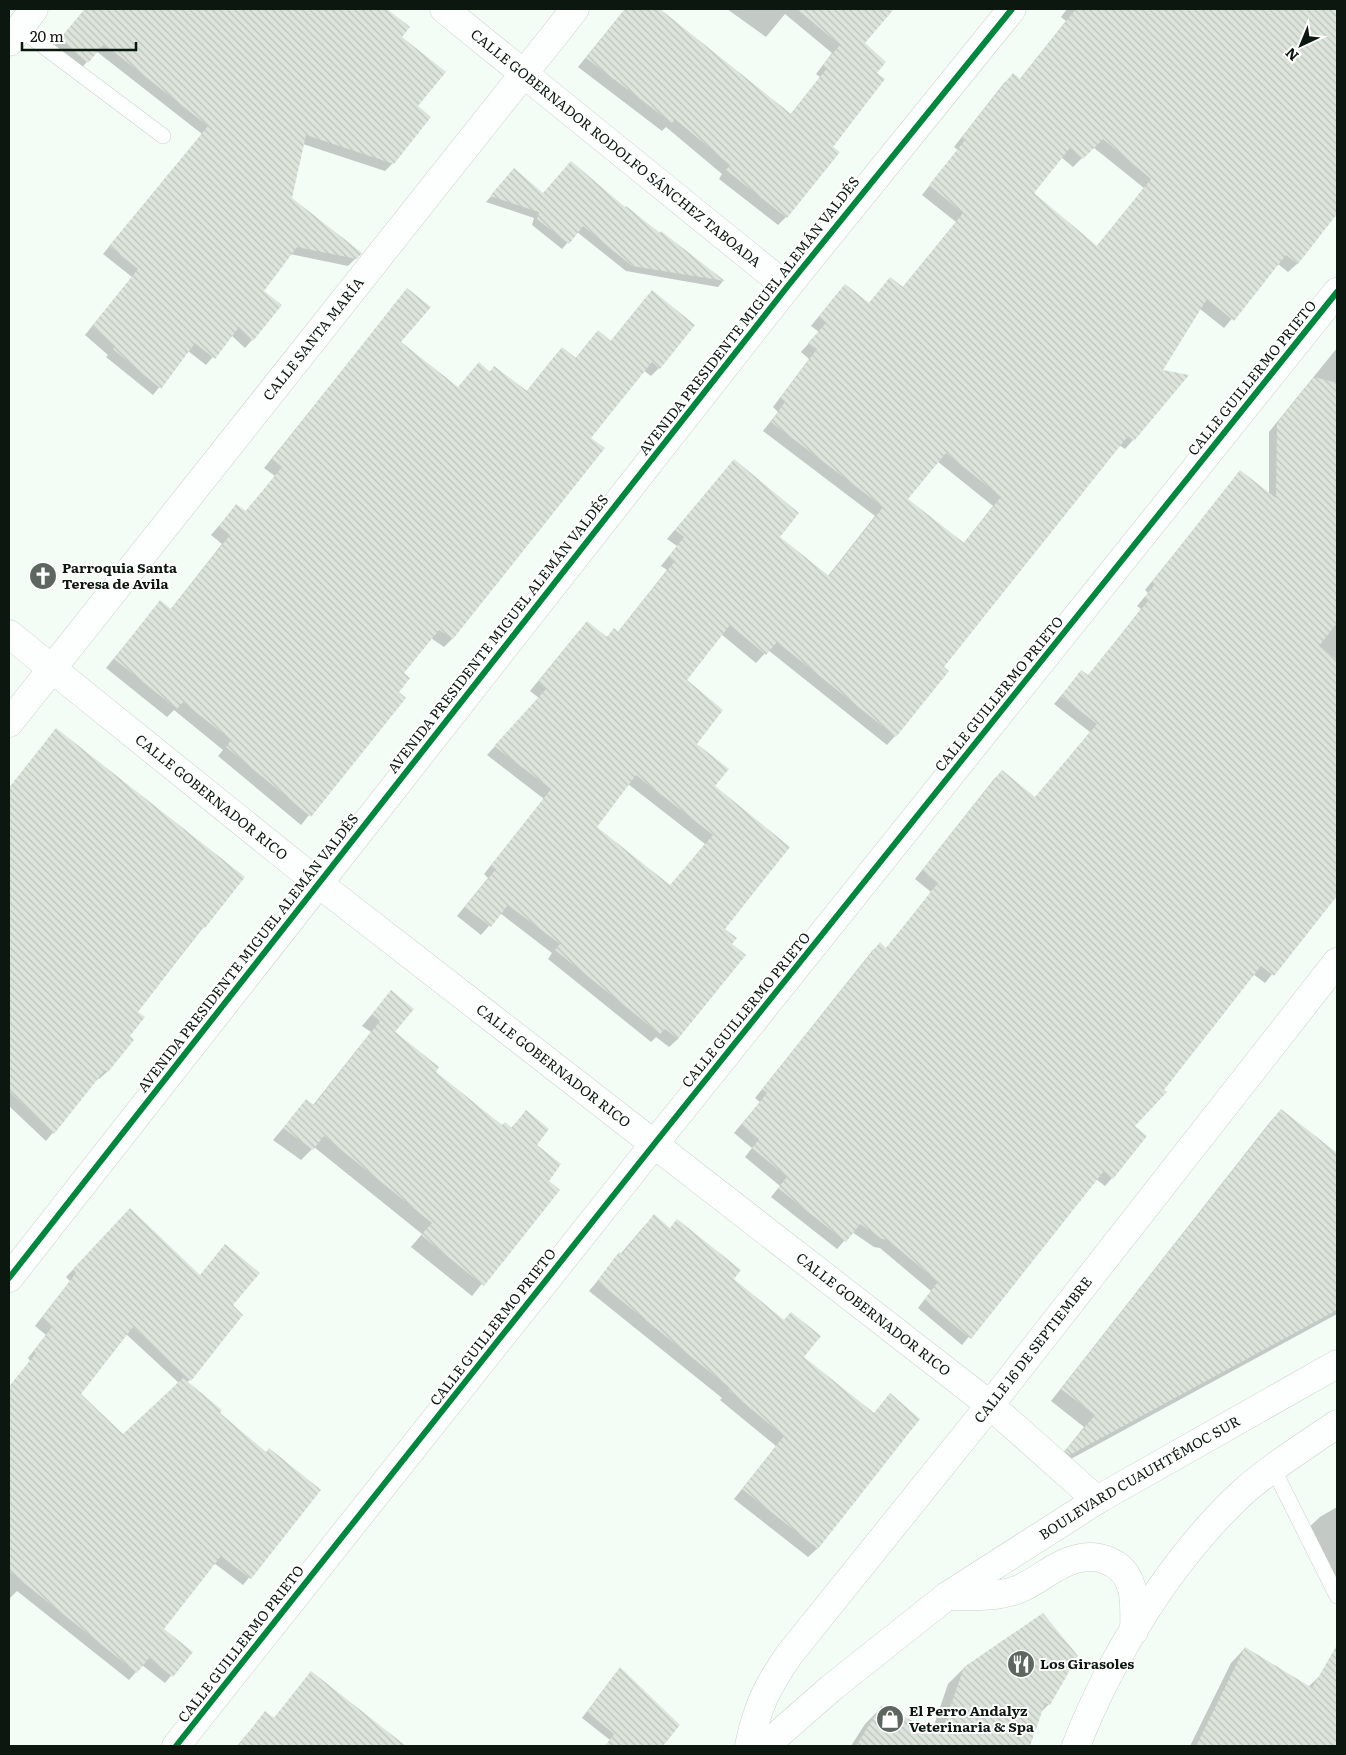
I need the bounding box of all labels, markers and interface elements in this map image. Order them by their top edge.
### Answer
scale bar [22,20,136,52]
north arrow [1276,20,1326,70]
text: 20 m [30,24,64,47]
street label: CALLE GOBERNADOR RODOLFO SÁNCHEZ TABOADA [467,24,766,272]
text: N [1280,44,1302,66]
street label: AVENIDA PRESIDENTE MIGUEL ALEMÁN VALDÉS [633,172,863,459]
street label: CALLE SANTA MARÍA [258,272,368,404]
street label: CALLE GUILLERMO PRIETO [1182,295,1320,459]
street label: AVENIDA PRESIDENTE MIGUEL ALEMÁN VALDÉS [382,490,612,777]
place label: Parroquia Santa Teresa de Avila [62,557,178,593]
church icon: Parroquia Santa Teresa de Avila [28,561,58,591]
street label: CALLE GUILLERMO PRIETO [929,611,1067,775]
street label: CALLE GOBERNADOR RICO [132,729,293,864]
street label: AVENIDA PRESIDENTE MIGUEL ALEMÁN VALDÉS [132,809,362,1096]
street label: CALLE GUILLERMO PRIETO [676,927,814,1091]
street label: CALLE GOBERNADOR RICO [473,999,636,1132]
street label: CALLE GUILLERMO PRIETO [424,1244,560,1409]
street label: CALLE GOBERNADOR RICO [792,1247,955,1380]
street label: CALLE 16 DE SEPTIEMBRE [969,1272,1096,1427]
street label: BOULEVARD CUAUHTÉMOC SUR [1035,1410,1243,1544]
street label: CALLE GUILLERMO PRIETO [172,1561,308,1726]
restaurant icon: Los Girasoles [1006,1649,1036,1679]
place label: Los Girasoles [1040,1653,1134,1673]
place label: El Perro Andalyz Veterinaria & Spa [909,1700,1035,1736]
shop icon: El Perro Andalyz Veterinaria & Spa [875,1704,905,1734]

